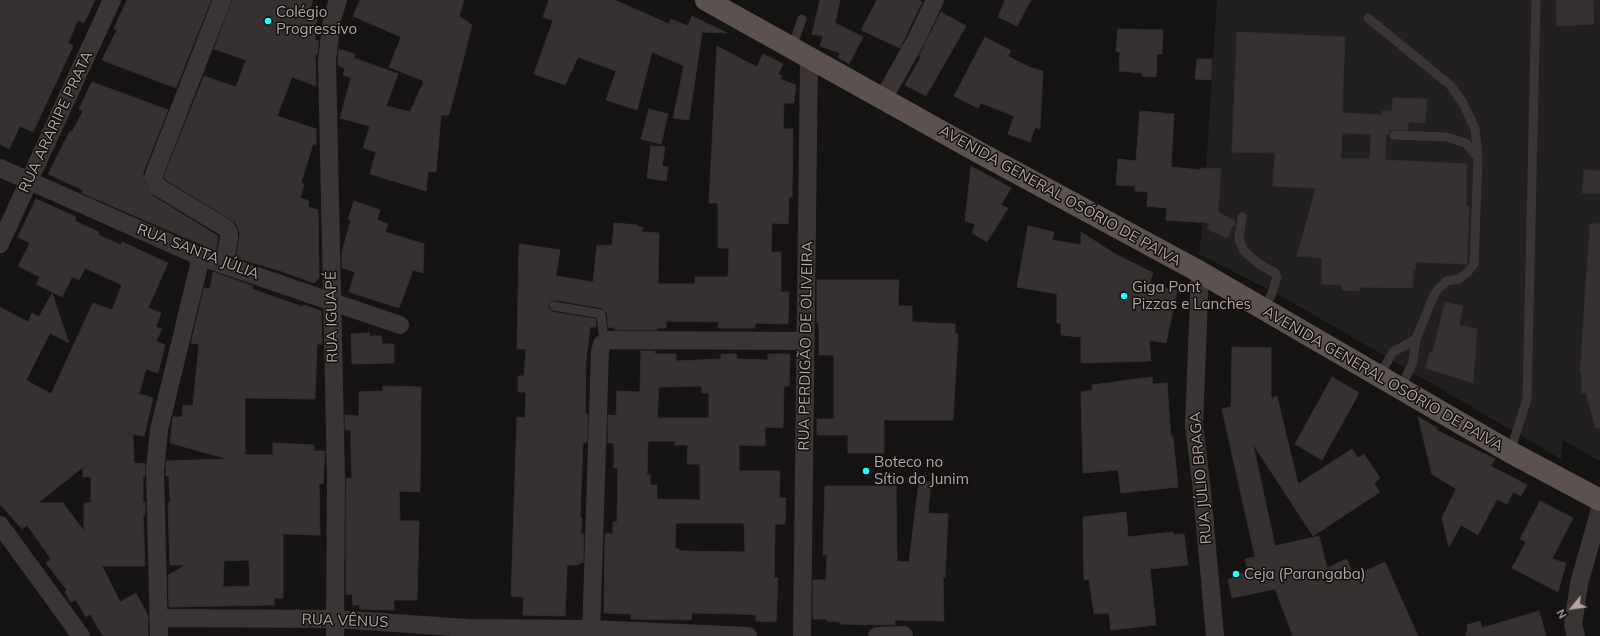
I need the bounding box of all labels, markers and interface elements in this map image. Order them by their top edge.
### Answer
place label: Colégio Progressivo [276,3,357,38]
marker: Colégio Progressivo [263,16,273,26]
street label: RUA ARARIPE PRATA [15,48,97,196]
street label: AVENIDA GENERAL OSÓRIO DE PAIVA [936,122,1184,270]
street label: RUA SANTA JÚLIA [134,220,262,284]
street label: RUA PERDIGÃO DE OLIVEIRA [795,241,817,451]
street label: RUA IGUAPÉ [322,271,342,363]
place label: Giga Pont Pizzas e Lanches [1132,278,1251,313]
marker: Giga Pont Pizzas e Lanches [1119,291,1129,301]
street label: AVENIDA GENERAL OSÓRIO DE PAIVA [1260,303,1506,455]
street label: RUA JÚLIO BRAGA [1186,411,1216,545]
place label: Boteco no Sítio do Junim [874,453,969,488]
marker: Boteco no Sítio do Junim [861,466,871,476]
place label: Ceja (Parangaba) [1244,565,1366,583]
marker: Ceja (Parangaba) [1231,569,1241,579]
north arrow [1552,588,1592,628]
text: N [1553,607,1570,621]
street label: RUA VÊNUS [301,610,389,632]

